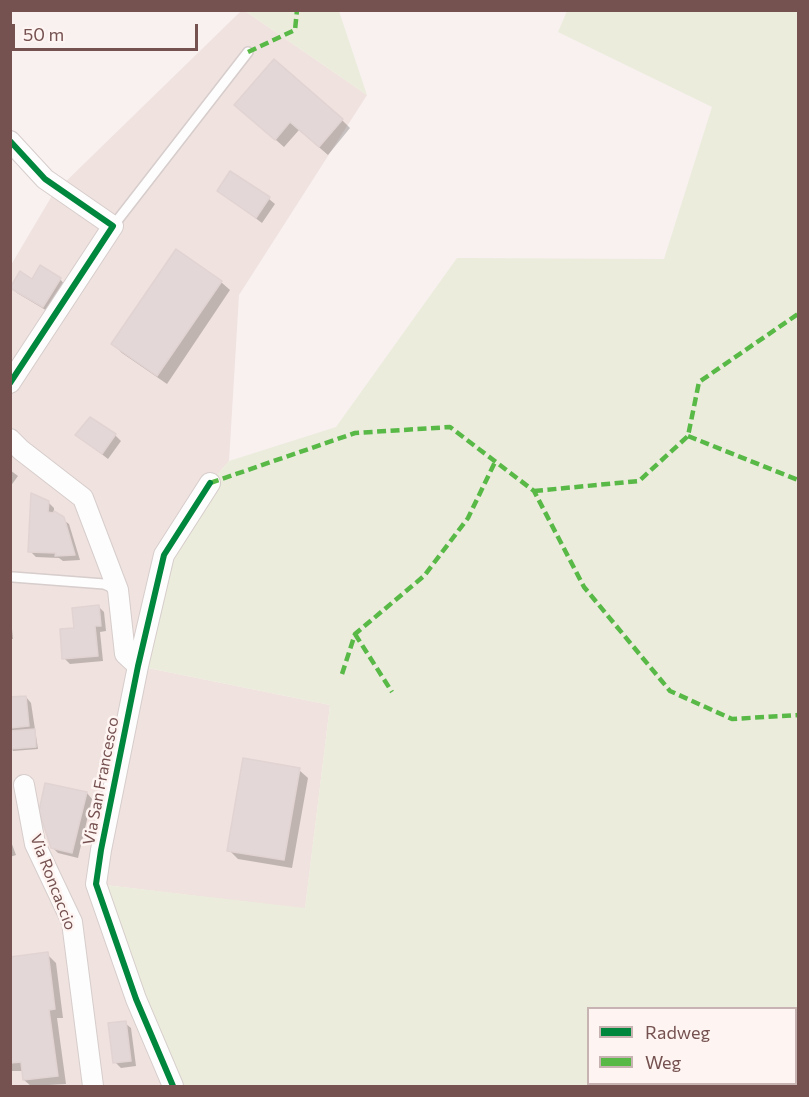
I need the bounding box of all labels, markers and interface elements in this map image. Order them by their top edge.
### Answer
scale bar [15,12,201,50]
text: 50 m [23,23,64,45]
street label: Via San Francesco [79,715,123,847]
street label: Via Roncaccio [26,831,80,933]
legend [587,1007,797,1085]
text: Radweg [645,1021,710,1043]
text: Weg [645,1051,681,1073]

